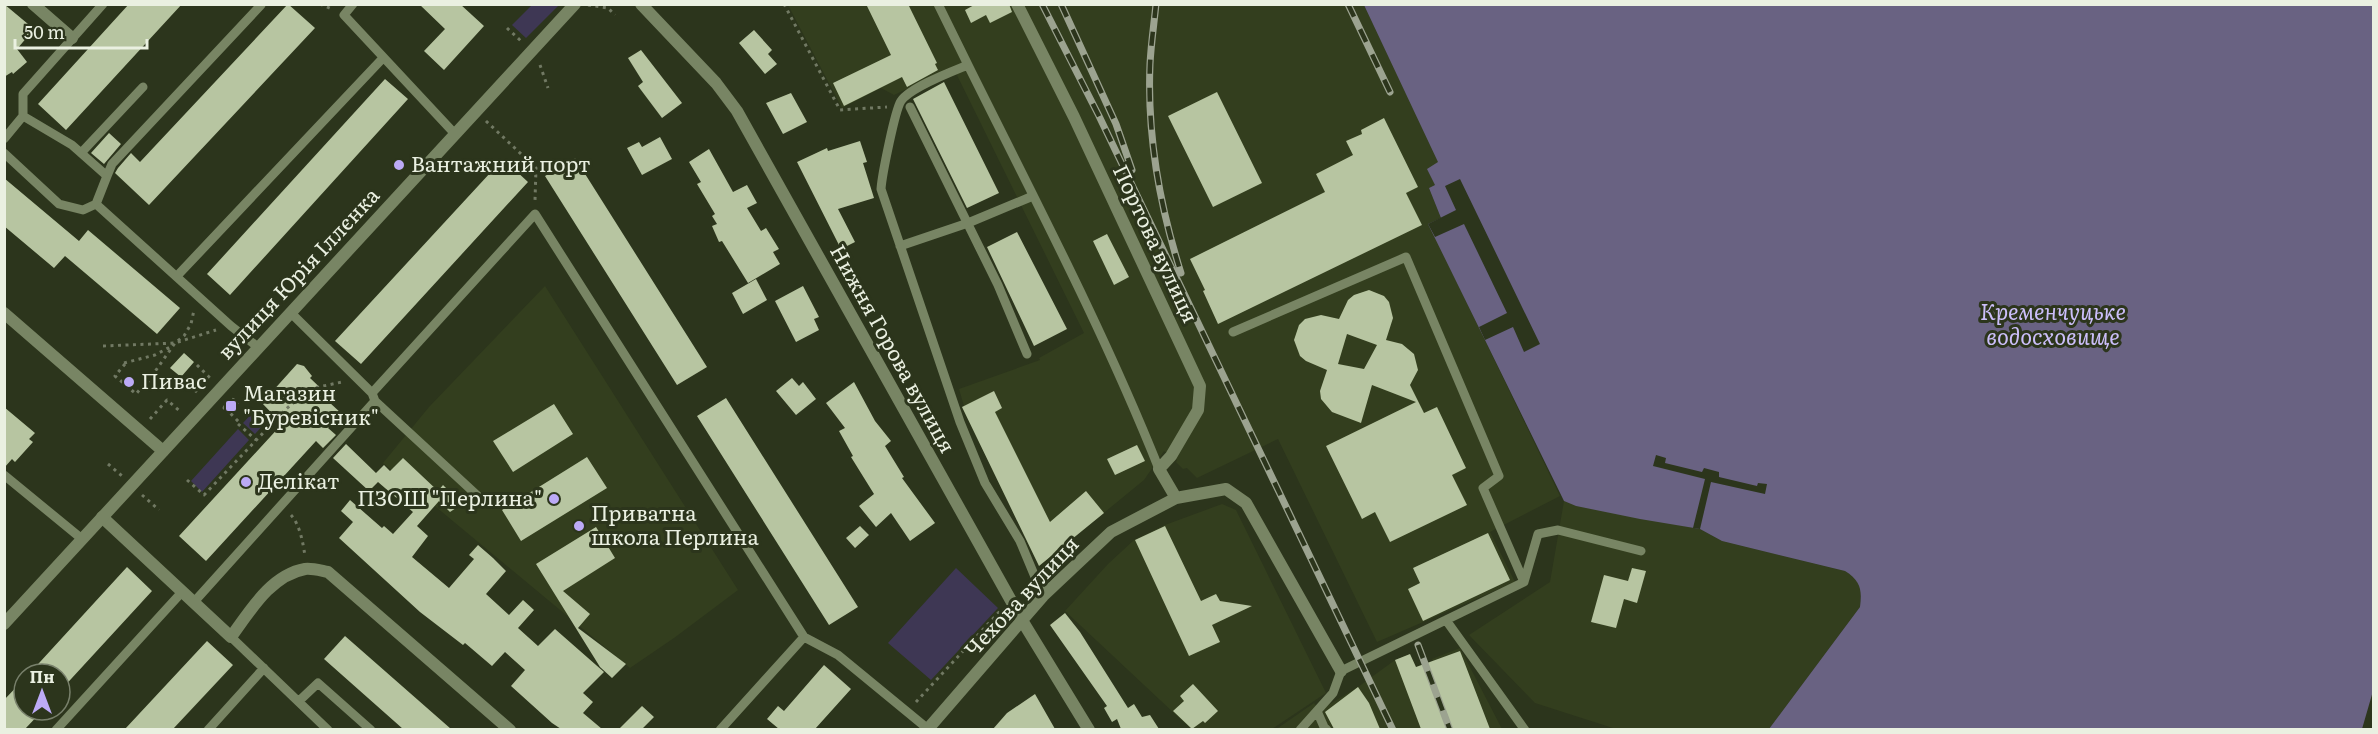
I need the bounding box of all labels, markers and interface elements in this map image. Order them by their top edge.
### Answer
scale bar [15,12,147,50]
text: 50 m [24,18,65,45]
place label: Вантажний порт [411,147,591,178]
marker: Вантажний порт [392,158,406,172]
street label: Портова вулиця [1107,159,1208,327]
street label: вулиця Юрія Іллєнка [209,179,386,365]
street label: Нижня Горова вулиця [824,238,964,458]
water label: Кременчуцьке водосховище [1980,294,2126,352]
place label: Пивас [141,364,207,395]
marker: Пивас [122,375,136,389]
place label: Магазин "Буревісник" [243,376,379,431]
marker: Магазин "Буревісник" [224,399,238,413]
place label: Делікат [258,464,340,495]
marker: Делікат [239,475,253,489]
place label: ПЗОШ "Перлина" [357,481,542,512]
marker: ПЗОШ "Перлина" [547,492,561,506]
place label: Приватна школа Перлина [591,496,759,551]
marker: Приватна школа Перлина [572,519,586,533]
street label: Чехова вулиця [956,528,1085,663]
north arrow [12,662,72,722]
text: Пн [30,664,54,688]

